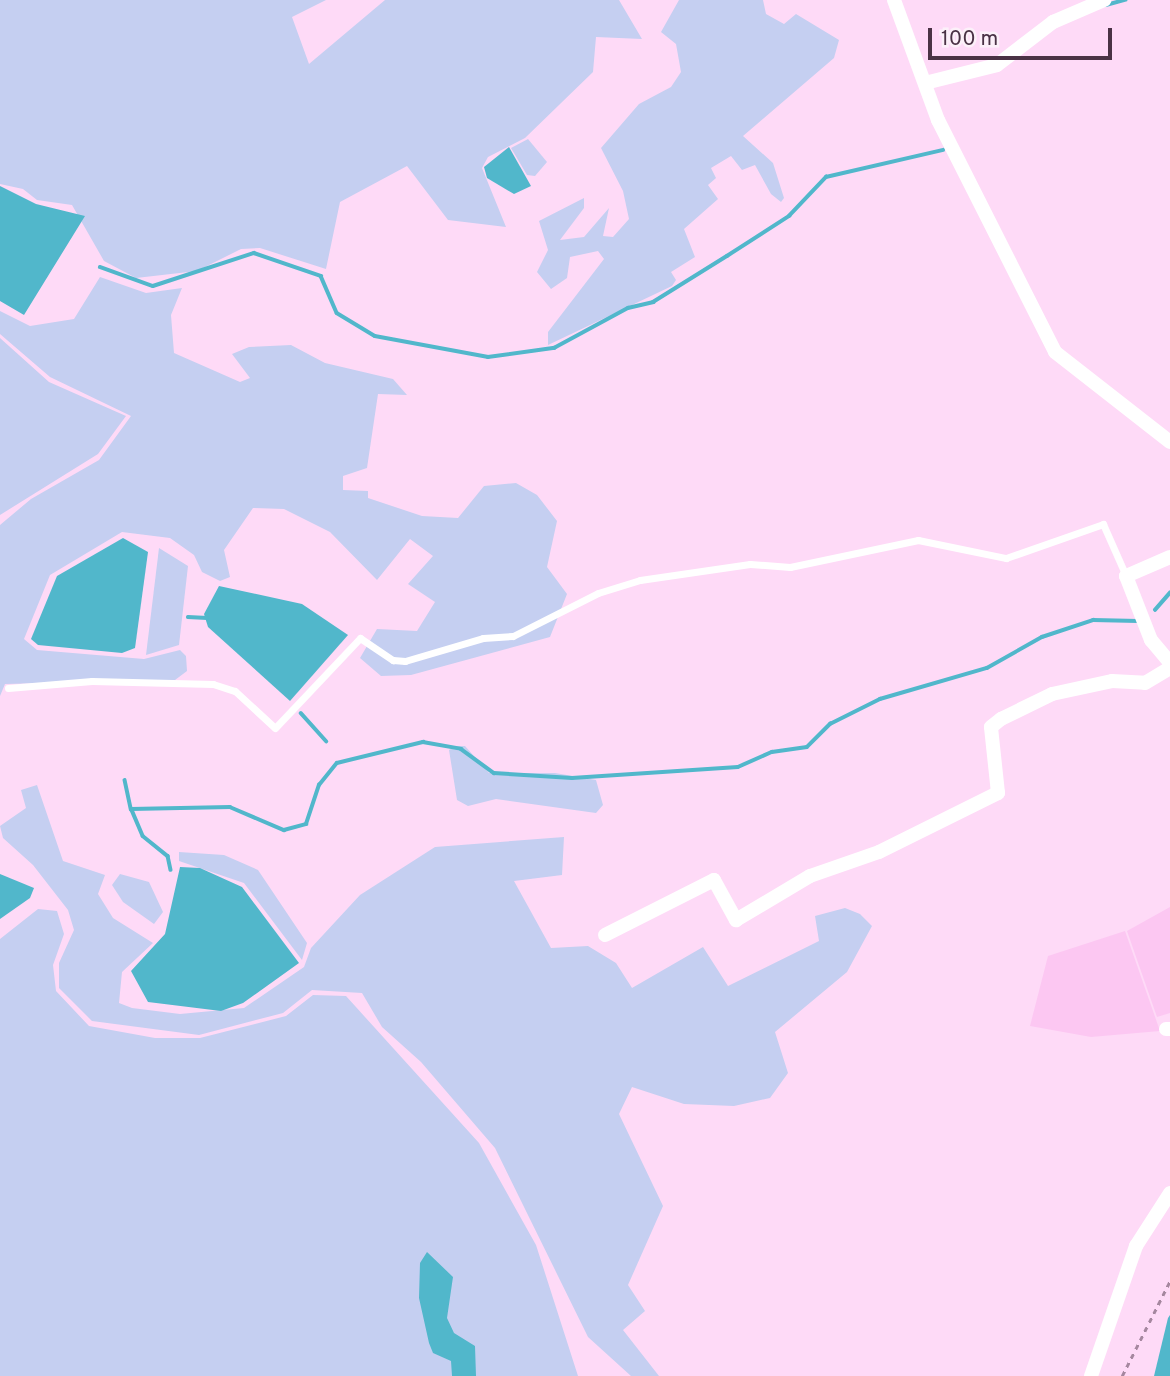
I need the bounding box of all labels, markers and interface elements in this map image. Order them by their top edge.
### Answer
scale bar [932,14,1116,58]
text: 100 m [941,26,998,53]

